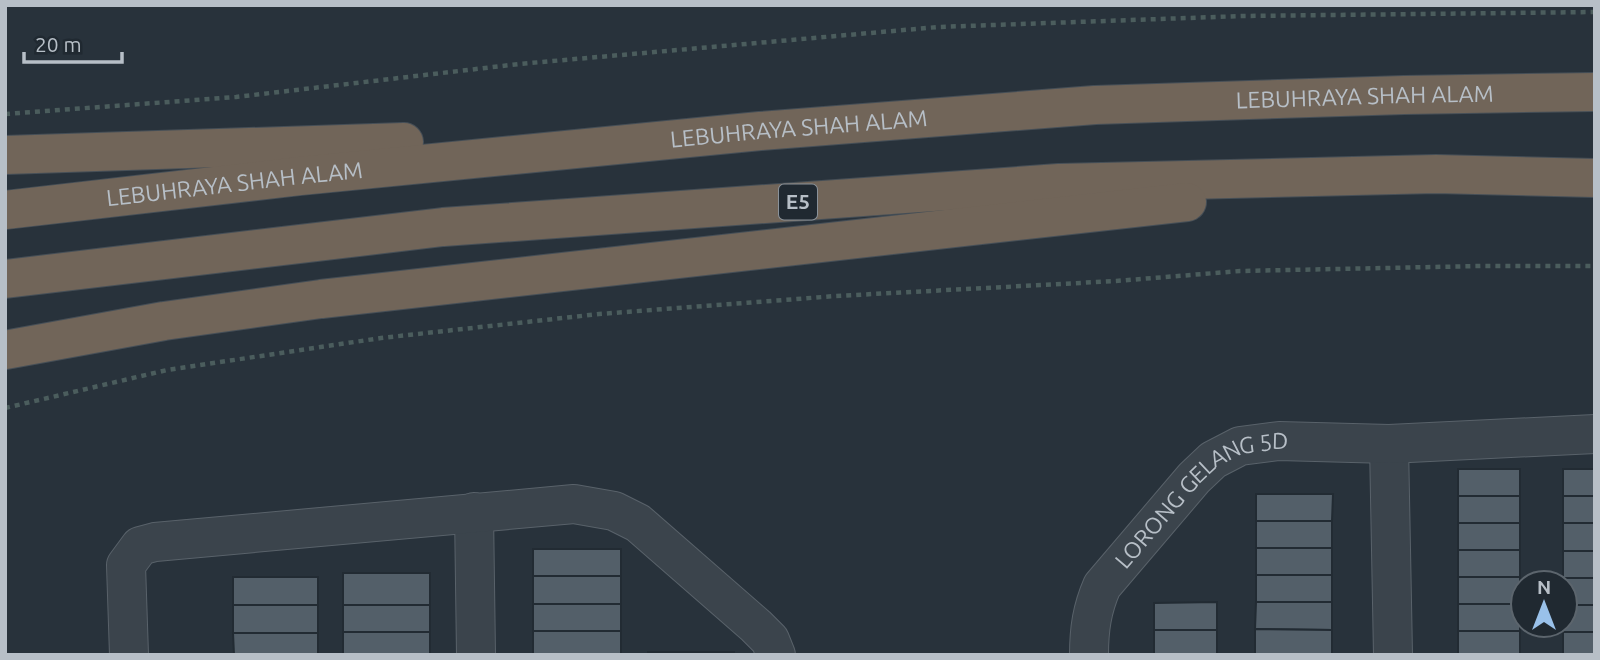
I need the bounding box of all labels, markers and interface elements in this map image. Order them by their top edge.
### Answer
scale bar [24,21,122,65]
text: 20 m [35,32,82,56]
street label: LEBUHRAYA SHAH ALAM [1235,81,1494,112]
street label: LEBUHRAYA SHAH ALAM [669,105,928,152]
street label: LEBUHRAYA SHAH ALAM [105,157,364,210]
road number: E5 [779,184,817,220]
street label: LORONG GELANG 5D [1110,428,1289,573]
north arrow [1509,569,1579,639]
text: N [1537,576,1551,598]

